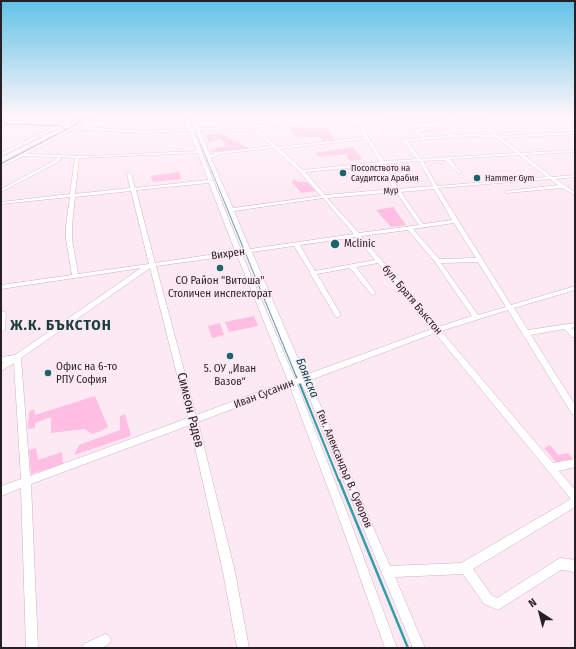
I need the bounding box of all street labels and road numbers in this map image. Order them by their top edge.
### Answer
street label: Мур [383,185,399,197]
street label: Вихрен [210,245,246,263]
street label: бул. Братя Бъкстон [379,262,445,338]
street label: Симеон Радев [173,371,207,449]
street label: Иван Сусанин [232,376,296,412]
street label: Ген. Александър В. Суворов [313,408,375,530]

